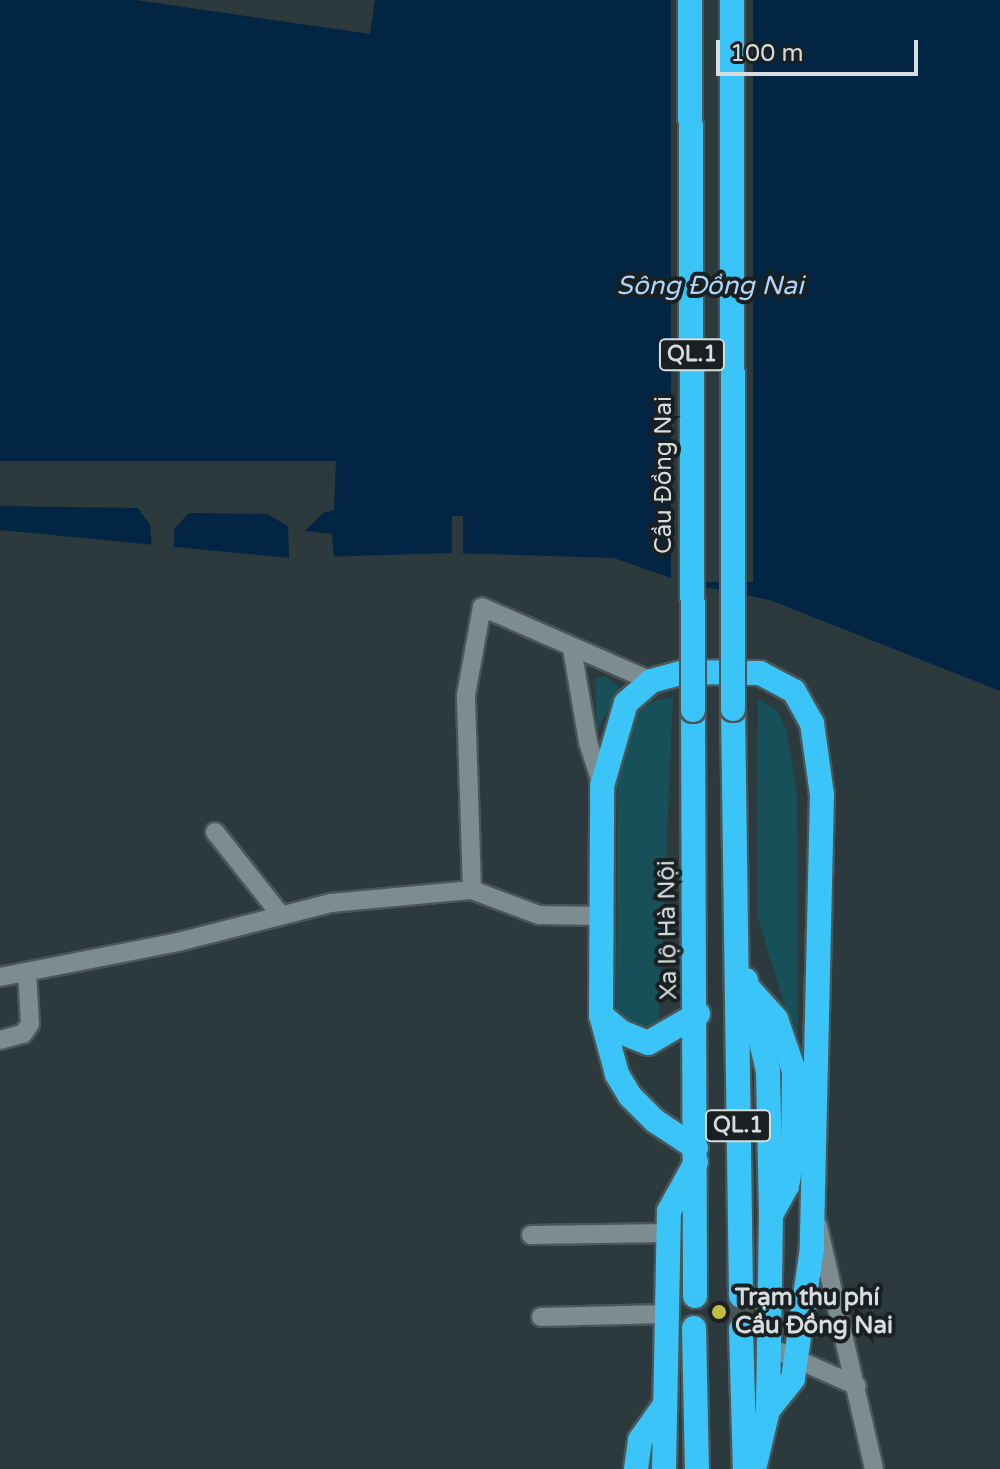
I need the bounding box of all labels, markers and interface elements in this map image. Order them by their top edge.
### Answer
scale bar [720,24,922,74]
text: 100 m [730,39,804,68]
water label: Sông Đồng Nai [617,270,803,302]
road number: QL.1 [658,337,726,373]
street label: Cầu Đồng Nai [650,396,678,554]
street label: Xa lộ Hà Nội [652,860,684,1000]
road number: QL.1 [704,1108,772,1144]
place label: Trạm thu phí Cầu Đồng Nai [735,1284,893,1340]
marker: Trạm thu phí Cầu Đồng Nai [710,1303,728,1321]

